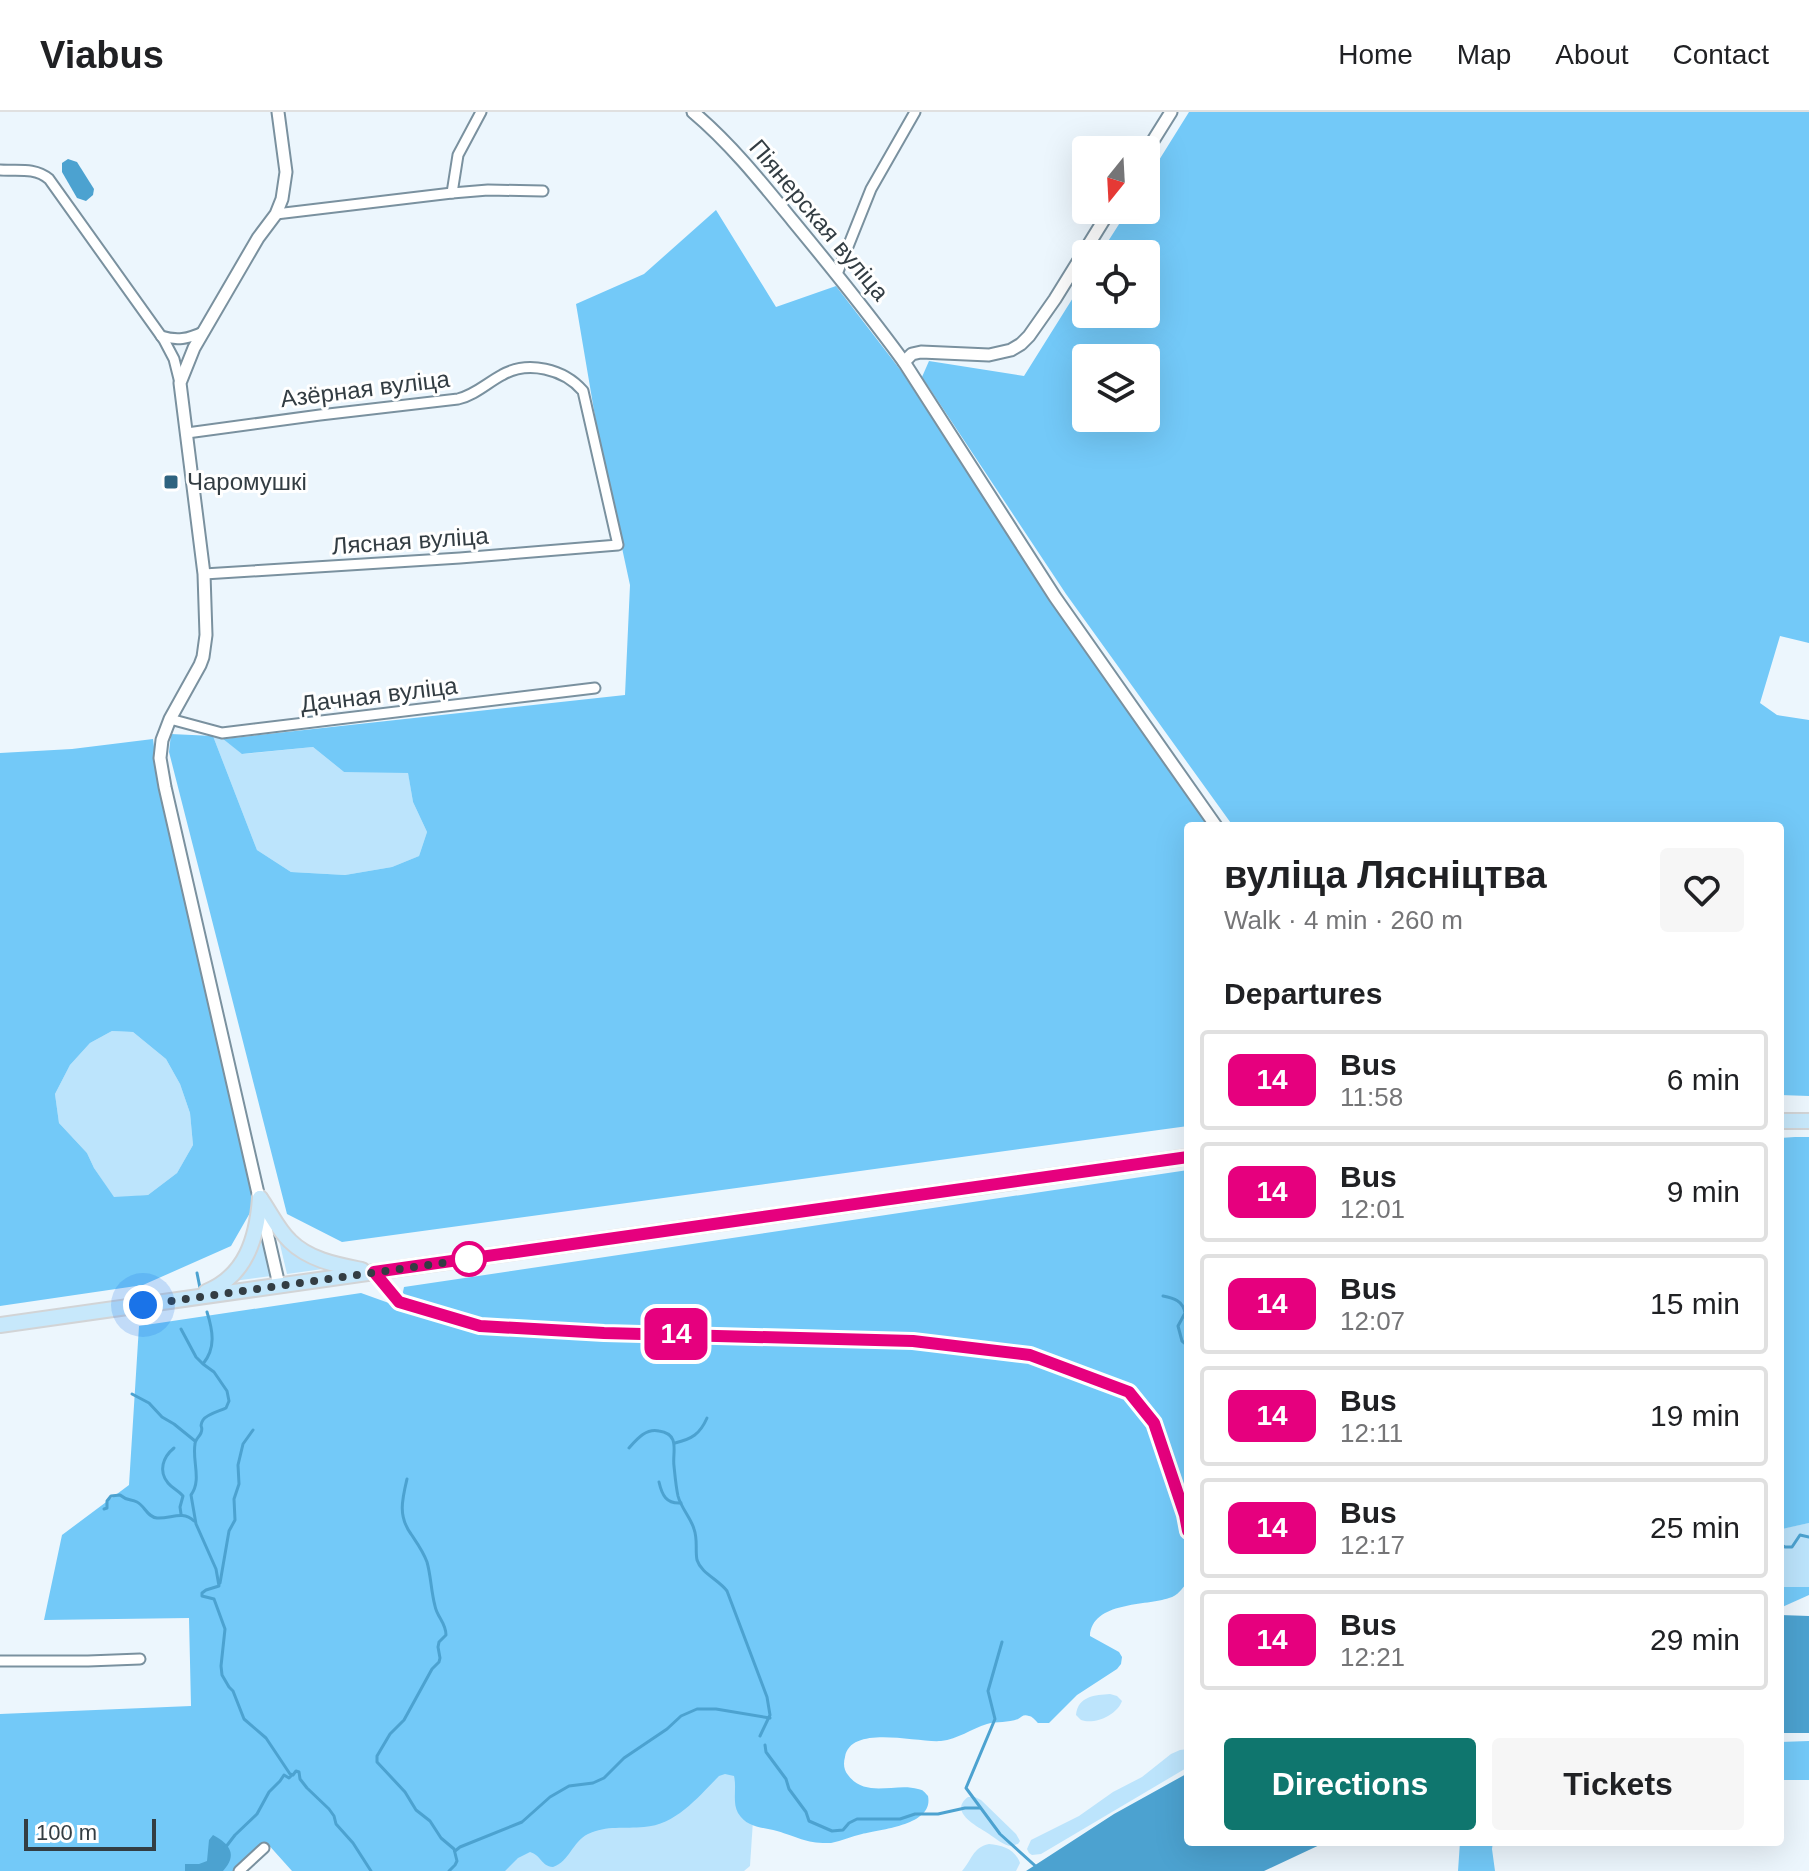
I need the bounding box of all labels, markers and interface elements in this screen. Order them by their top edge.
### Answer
text: Viabus [40,34,164,76]
text: Home [1338,39,1413,70]
text: Map [1457,39,1511,70]
text: About [1555,39,1629,70]
text: Contact [1673,39,1769,70]
street label: Піянерская вуліца [744,134,895,306]
north arrow [1072,136,1160,224]
map controls [1072,136,1160,432]
button: locate [1072,240,1160,328]
button: layers [1072,344,1160,432]
street label: Азёрная вуліца [279,365,452,412]
place label: Чаромушкі [187,468,307,495]
marker: Чаромушкі [162,473,180,491]
street label: Лясная вуліца [331,522,490,559]
street label: Дачная вуліца [299,671,460,718]
button: heart [1660,848,1744,932]
text: вуліца Лясніцтва [1224,854,1547,896]
text: Walk · 4 min · 260 m [1224,905,1463,935]
text: Departures [1224,977,1382,1010]
text: Bus [1340,1048,1397,1081]
text: 6 min [1667,1063,1740,1096]
text: 14 [1256,1064,1288,1095]
text: 11:58 [1340,1082,1403,1112]
text: Bus [1340,1160,1397,1193]
text: 9 min [1667,1175,1740,1208]
text: 14 [1256,1176,1288,1207]
text: 12:01 [1340,1194,1405,1224]
unlabelled marker [452,1242,486,1276]
text: Bus [1340,1272,1397,1305]
your location [123,1285,163,1325]
text: 15 min [1650,1287,1740,1320]
text: 14 [1256,1288,1288,1319]
text: 12:07 [1340,1306,1405,1336]
line badge: 14 [640,1308,712,1360]
text: 14 [660,1318,692,1349]
text: Bus [1340,1384,1397,1417]
text: 19 min [1650,1399,1740,1432]
text: 14 [1256,1400,1288,1431]
text: 12:11 [1340,1418,1403,1448]
text: Bus [1340,1496,1397,1529]
text: 25 min [1650,1511,1740,1544]
text: 14 [1256,1512,1288,1543]
text: 12:17 [1340,1530,1405,1560]
text: Bus [1340,1608,1397,1641]
text: 29 min [1650,1623,1740,1656]
text: 14 [1256,1624,1288,1655]
text: 12:21 [1340,1642,1405,1672]
button: Directions [1224,1738,1476,1830]
button: Tickets [1492,1738,1744,1830]
scale bar [24,1815,156,1851]
text: 100 m [36,1820,97,1845]

